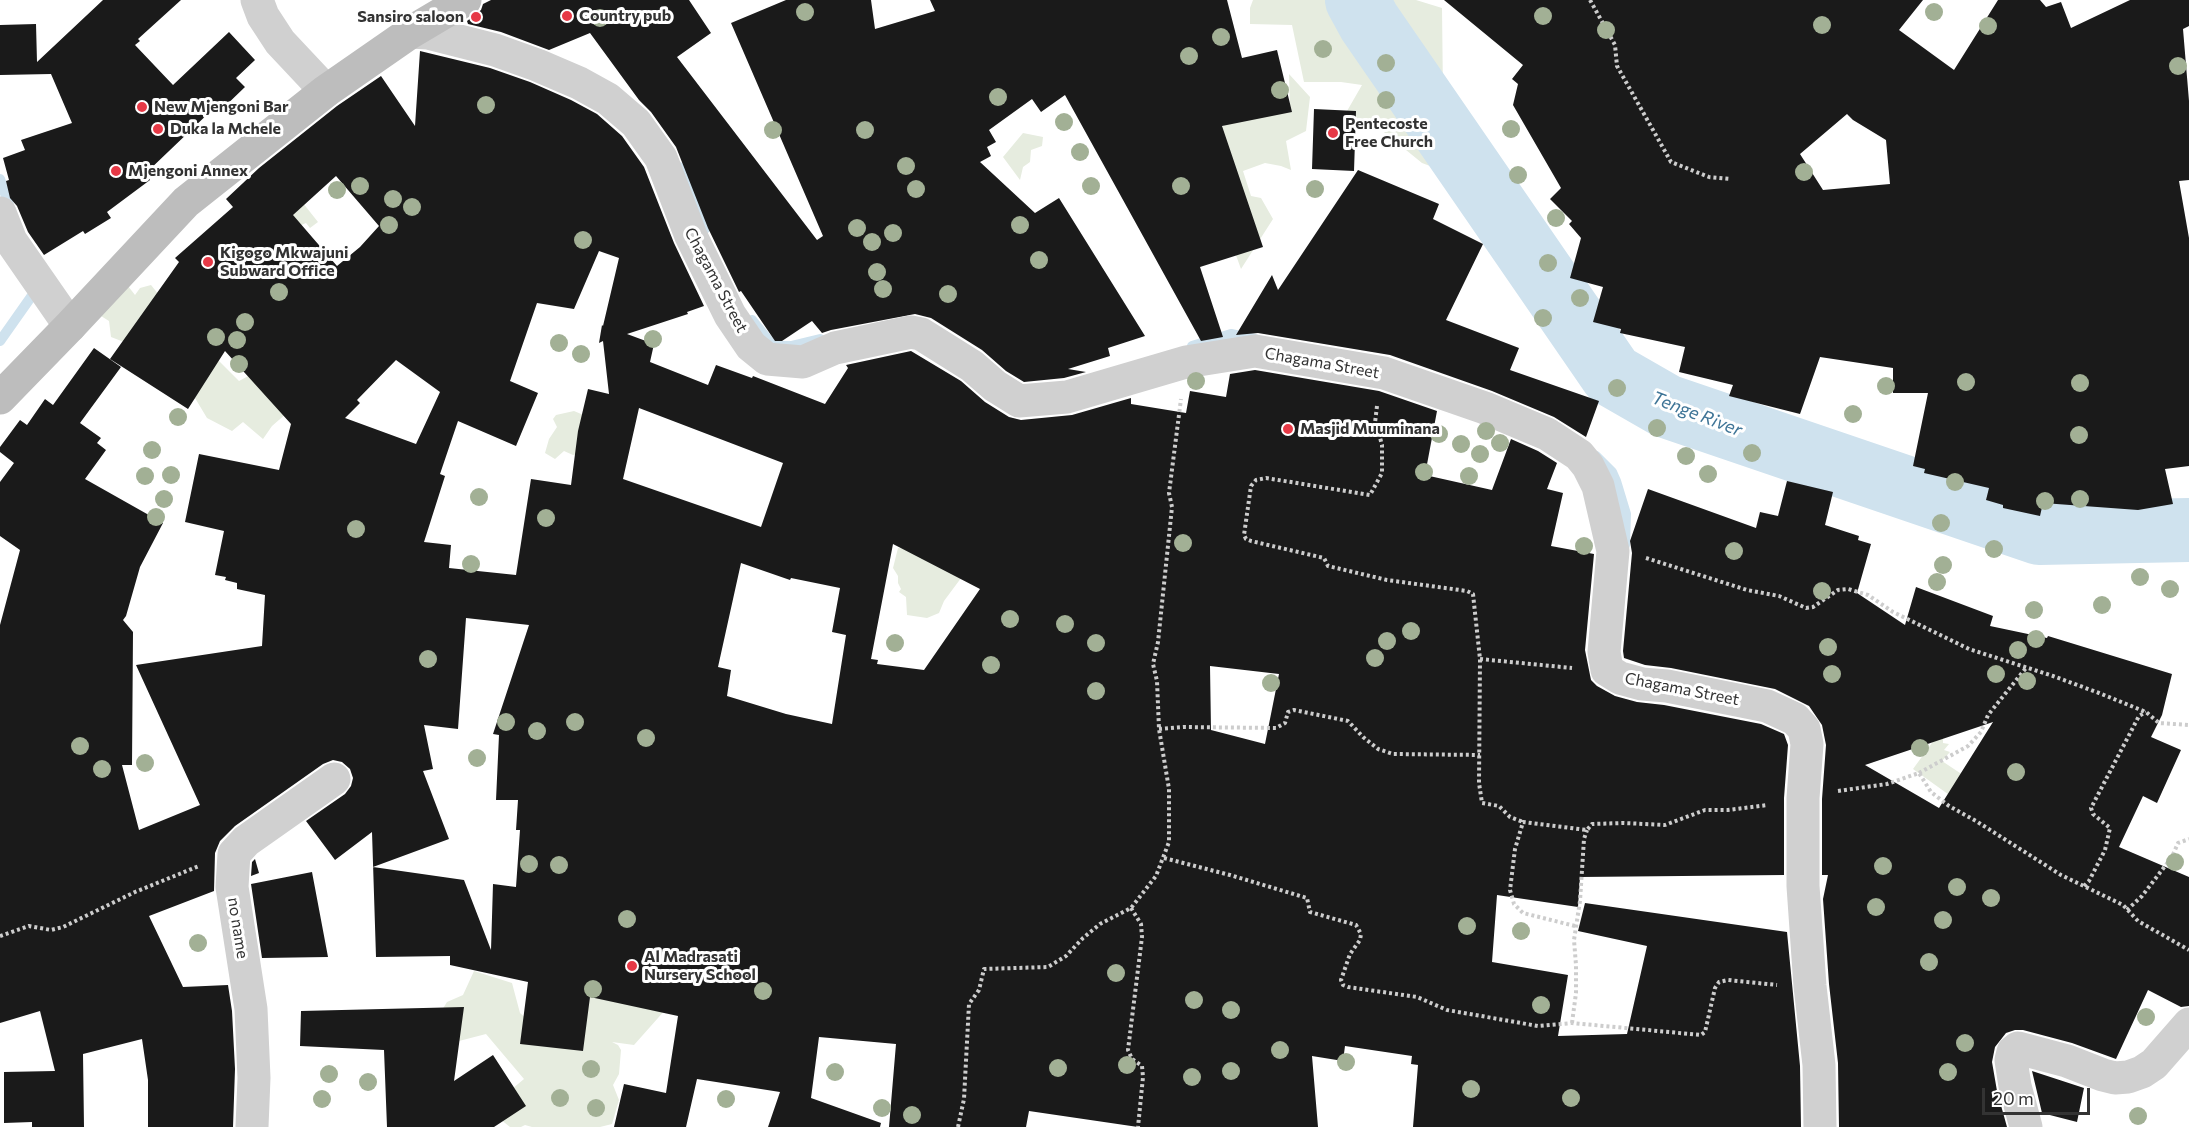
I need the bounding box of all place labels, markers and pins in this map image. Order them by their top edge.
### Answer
place label: Country pub [579,6,671,26]
place label: Sansiro saloon [357,7,464,27]
marker: Country pub [560,9,574,23]
marker: Sansiro saloon [469,10,483,24]
place label: New Mjengoni Bar [154,97,289,117]
marker: New Mjengoni Bar [135,100,149,114]
place label: Pentecoste Free Church [1345,114,1433,152]
place label: Duka la Mchele [170,119,281,139]
marker: Duka la Mchele [151,122,165,136]
marker: Pentecoste Free Church [1326,126,1340,140]
place label: Mjengoni Annex [128,161,248,181]
marker: Mjengoni Annex [109,164,123,178]
place label: Kigogo Mkwajuni Subward Office [220,243,349,281]
marker: Kigogo Mkwajuni Subward Office [201,255,215,269]
place label: Masjid Muuminana [1300,419,1440,439]
marker: Masjid Muuminana [1281,422,1295,436]
place label: Al Madrasati Nursery School [644,947,756,985]
marker: Al Madrasati Nursery School [625,959,639,973]

